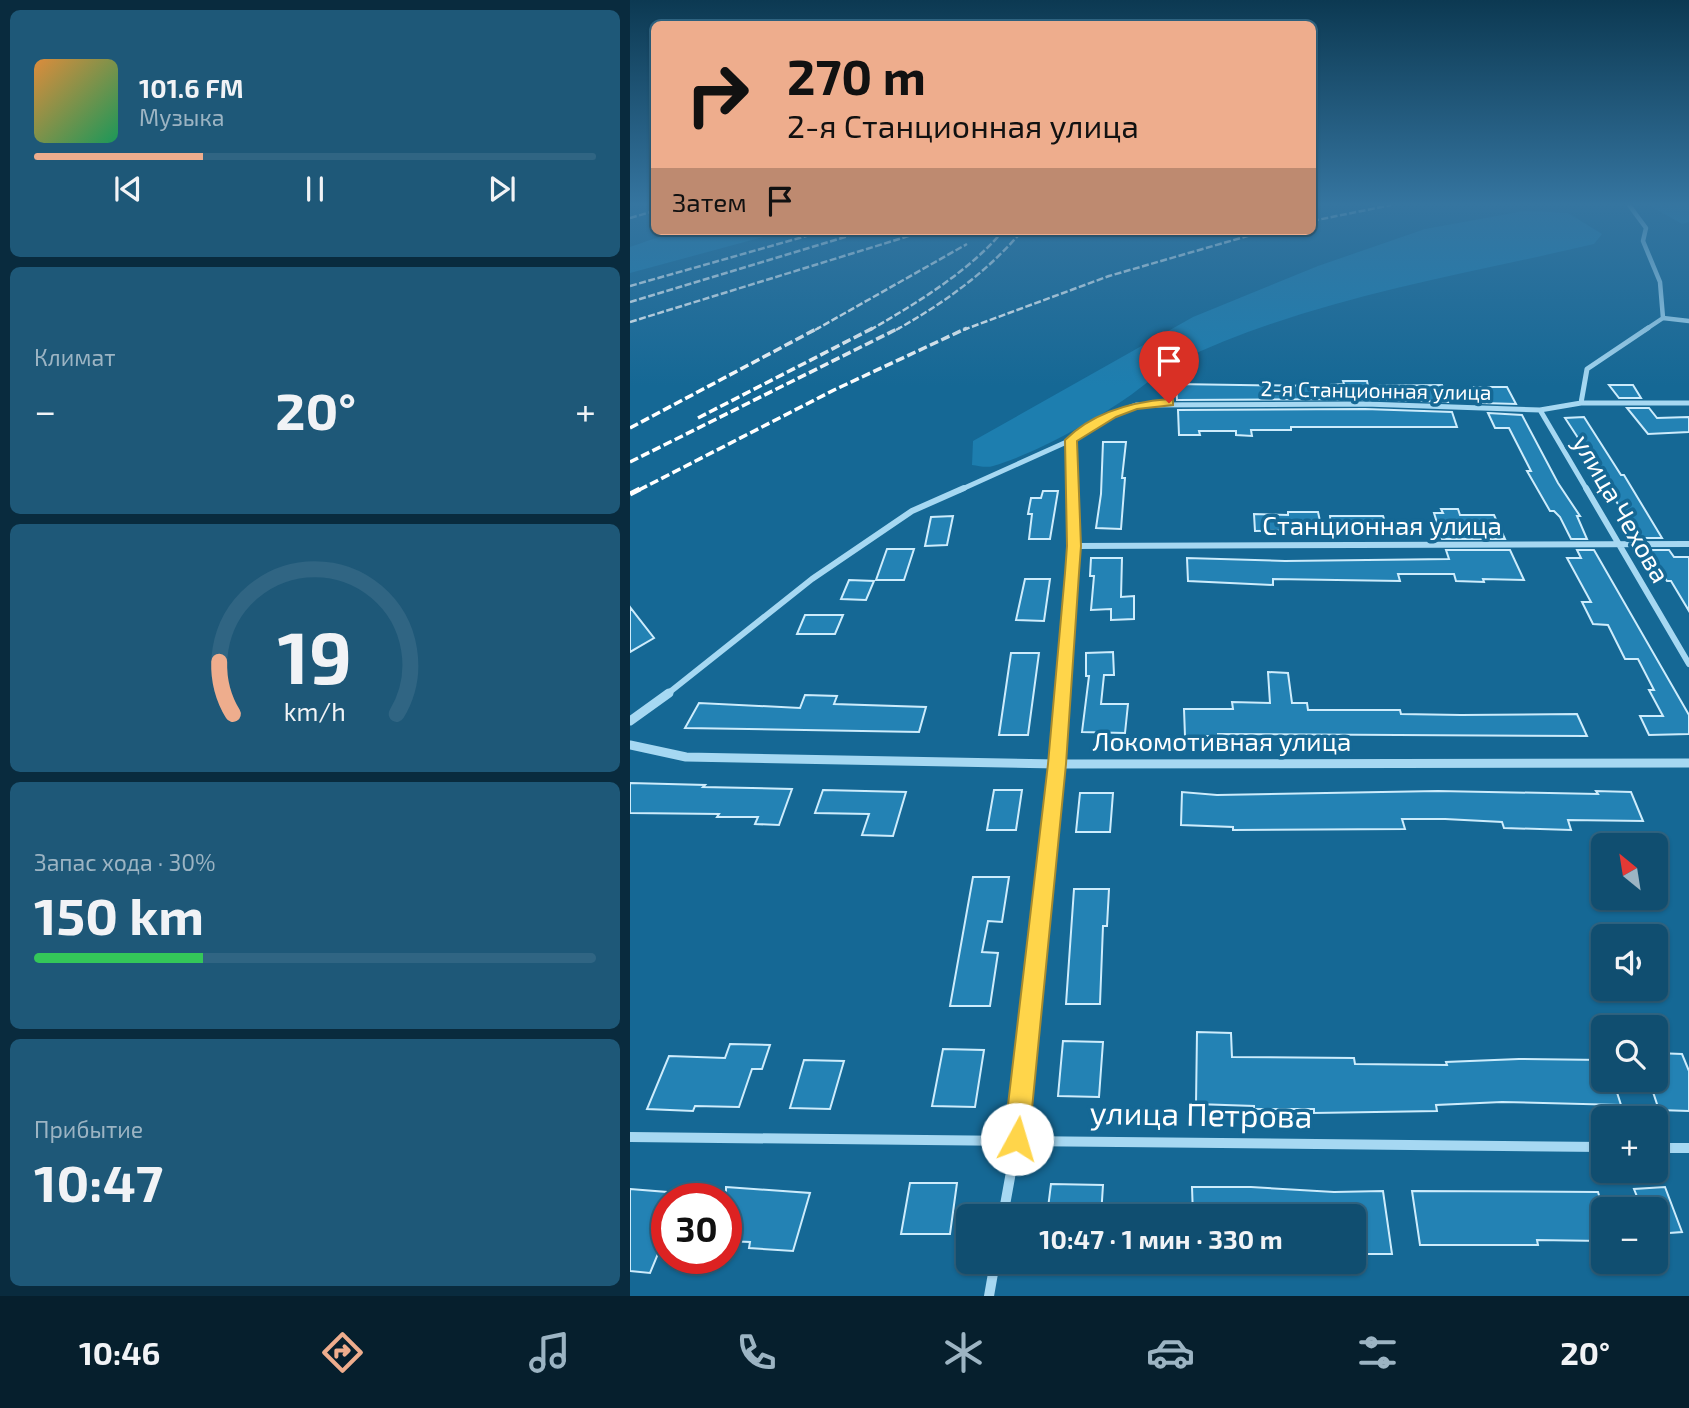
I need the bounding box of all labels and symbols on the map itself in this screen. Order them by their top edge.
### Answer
pin [1139,331,1199,403]
street label: 2-я Станционная улица [1260,375,1492,405]
street label: улица Чехова [1567,429,1677,588]
street label: Станционная улица [1262,509,1502,541]
street label: Локомотивная улица [1093,725,1351,757]
north arrow [1591,833,1668,910]
street label: улица Петрова [1089,1092,1313,1135]
position arrow [980,1102,1054,1176]
speed limit sign: 30 [651,1183,742,1274]

